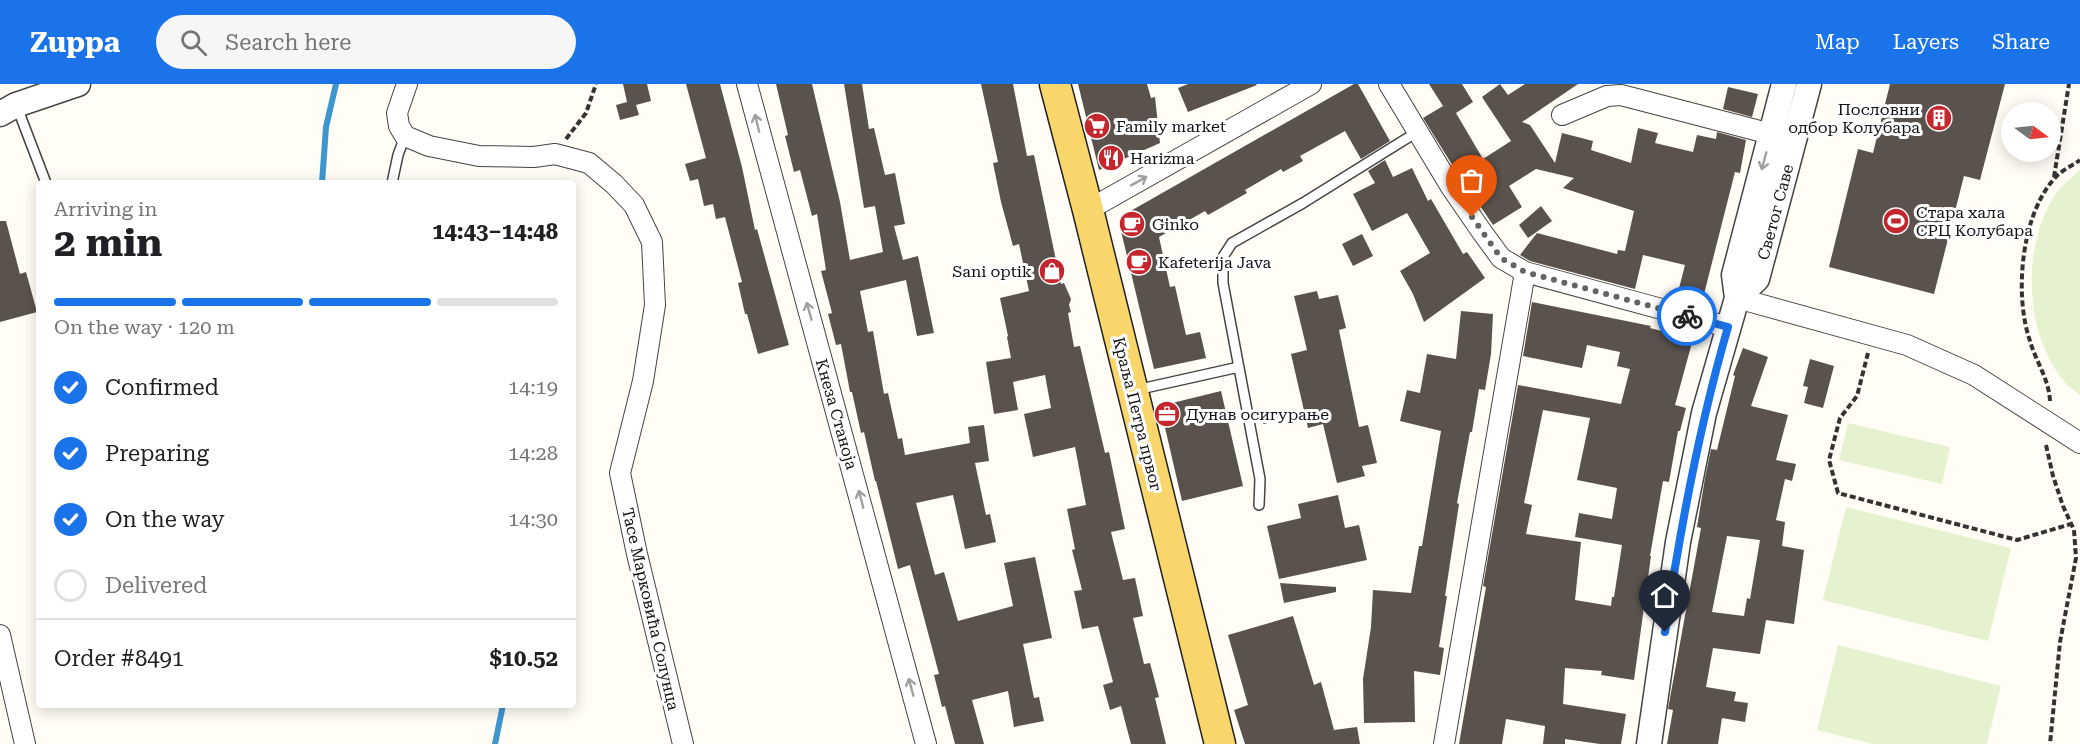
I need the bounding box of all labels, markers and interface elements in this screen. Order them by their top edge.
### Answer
search box [156,15,576,69]
text: Zuppa [30,26,120,59]
icon: search [177,26,210,59]
text: Search here [225,30,351,55]
text: Map [1815,30,1860,54]
text: Layers [1893,30,1959,54]
text: Share [1992,30,2050,54]
place label: Пословни одбор Колубара [1788,100,1920,137]
north arrow [2001,102,2061,162]
map controls [2001,102,2061,162]
building icon: Пословни одбор Колубара [1924,103,1954,133]
supermarket icon: Family market [1082,111,1112,141]
one-way arrow [750,114,762,133]
place label: Family market [1116,117,1226,136]
restaurant icon: Harizma [1096,143,1126,173]
place label: Harizma [1130,149,1195,168]
one-way arrow [1757,151,1769,170]
pin [1446,155,1497,217]
street label: Светог Саве [1754,162,1797,262]
icon: bag [1455,164,1488,197]
one-way arrow [1130,175,1147,187]
text: Arriving in [54,197,157,221]
place label: Стара хала СРЦ Колубара [1916,203,2033,240]
sports icon: Стара хала СРЦ Колубара [1881,206,1911,236]
cafe icon: Ginko [1117,209,1147,239]
place label: Ginko [1152,215,1199,234]
text: 14:43–14:48 [432,219,558,244]
text: 2 min [54,220,162,266]
cafe icon: Kafeterija Java [1124,247,1154,277]
place label: Kafeterija Java [1158,253,1272,272]
shop icon: Sani optik [1037,256,1067,286]
place label: Sani optik [952,262,1032,281]
courier [1657,286,1717,346]
icon: bike [1671,300,1704,333]
one-way arrow [802,302,814,321]
text: On the way · 120 m [54,315,235,339]
street label: Краља Петра првог [1109,335,1166,493]
street label: Кнеза Станоја [812,357,862,472]
icon: check [54,371,87,404]
text: Confirmed [105,375,219,400]
text: 14:19 [508,375,558,399]
office icon: Дунав осигурање [1152,399,1182,429]
place label: Дунав осигурање [1186,405,1329,424]
icon: check [54,437,87,470]
text: Preparing [105,441,209,466]
text: 14:28 [508,441,558,465]
one-way arrow [854,490,866,509]
icon: check [54,503,87,536]
street label: Тасе Марковића Солунца [618,506,683,712]
text: On the way [105,507,225,532]
text: 14:30 [508,507,558,531]
pin [1639,570,1690,632]
text: Delivered [105,573,207,598]
icon: home [1648,579,1681,612]
text: Order #8491 [54,646,184,671]
text: $10.52 [489,646,558,671]
one-way arrow [905,678,916,697]

